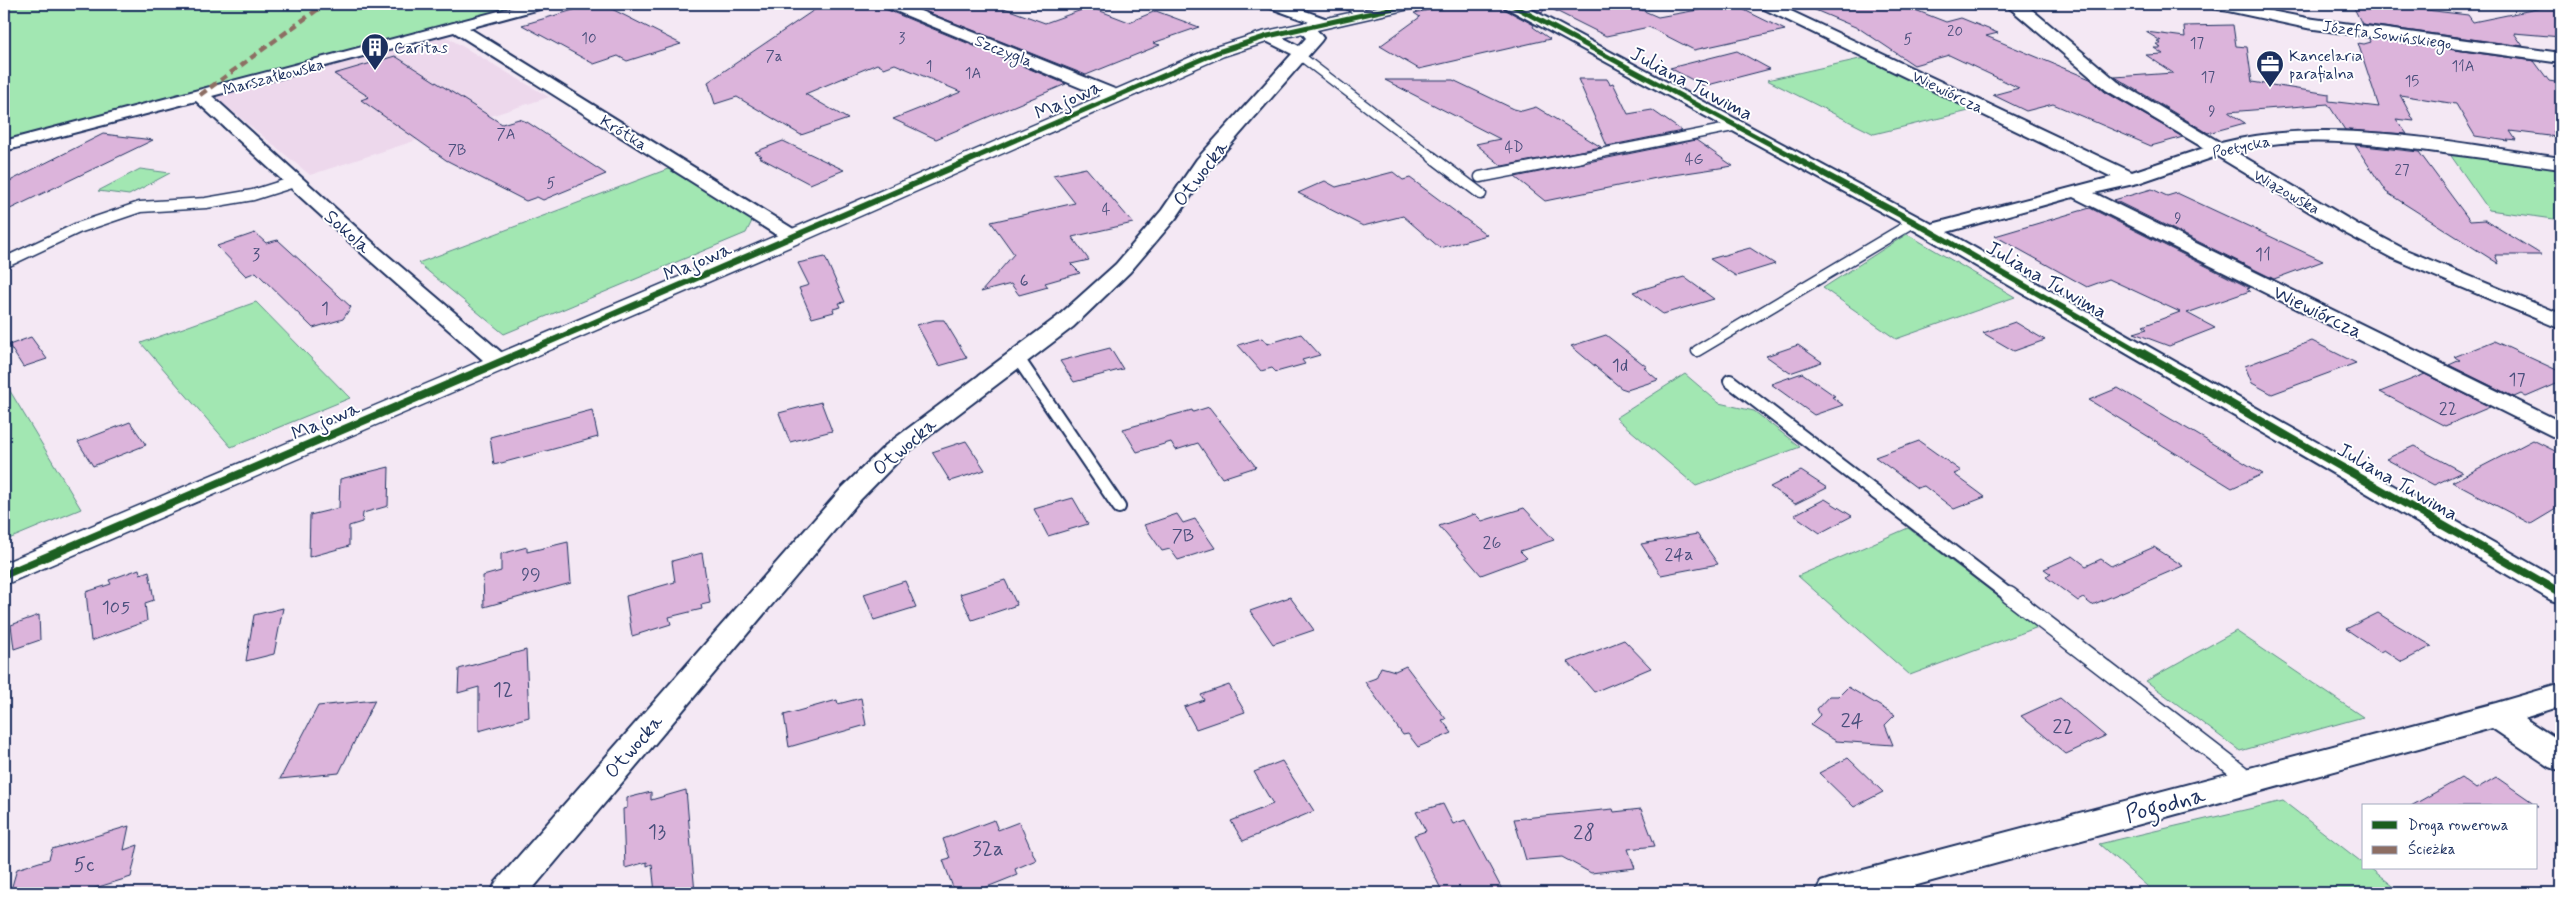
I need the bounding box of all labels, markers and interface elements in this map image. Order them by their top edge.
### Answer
street label: Józefa Sowińskiego [2321,16,2453,56]
house number: 20 [1947,22,1963,42]
house number: 10 [581,29,597,49]
house number: 3 [899,29,906,49]
street label: Szczygla [971,30,1035,73]
house number: 5 [1903,30,1913,50]
building icon: Caritas [360,32,390,71]
house number: 17 [2190,34,2205,54]
place label: Caritas [394,38,448,59]
street label: Juliana Tuwima [1625,41,1757,128]
place label: Kancelaria parafialna [2289,46,2363,85]
house number: 7a [766,47,783,67]
office icon: Kancelaria parafialna [2255,49,2285,88]
street label: Marszałkowska [221,54,326,101]
house number: 1 [926,57,932,77]
house number: 11A [2452,57,2474,77]
house number: 1A [965,64,981,84]
street label: Wiewiórcza [1908,66,1986,119]
house number: 17 [2201,68,2216,88]
house number: 15 [2405,72,2419,92]
street label: Majowa [1030,73,1108,127]
house number: 9 [2208,102,2216,122]
street label: Krótka [596,111,651,156]
house number: 7A [497,125,515,145]
street label: Poetycka [2210,131,2272,164]
street label: Otwocka [1167,134,1236,213]
house number: 4D [1504,138,1524,158]
house number: 7B [448,141,466,161]
house number: 4G [1685,150,1703,170]
house number: 27 [2395,161,2410,181]
street label: Wiązowska [2249,165,2323,220]
house number: 5 [546,174,556,194]
house number: 4 [1102,200,1111,220]
street label: Sokola [318,204,377,261]
house number: 9 [2174,209,2182,229]
street label: Juliana Tuwima [1981,235,2111,326]
street label: Majowa [659,236,737,289]
house number: 3 [252,243,260,267]
house number: 11 [2255,243,2271,267]
house number: 6 [1019,269,1029,293]
street label: Wiewiórcza [2268,279,2366,346]
house number: 1 [321,297,329,321]
house number: 1d [1612,354,1628,378]
house number: 17 [2508,368,2526,392]
street label: Majowa [287,395,365,448]
house number: 22 [2439,397,2457,421]
street label: Otwocka [867,411,943,482]
street label: Juliana Tuwima [2332,437,2462,528]
house number: 7B [1172,524,1194,548]
house number: 26 [1483,531,1501,555]
house number: 24a [1665,543,1694,567]
house number: 99 [521,563,541,587]
house number: 105 [102,596,130,620]
house number: 12 [493,676,513,704]
house number: 24 [1840,707,1864,735]
street label: Otwocka [599,709,670,785]
house number: 22 [2052,713,2074,741]
street label: Pogodna [2122,780,2210,834]
legend [2362,804,2538,870]
text: Droga rowerowa [2408,816,2509,836]
house number: 13 [648,818,666,846]
house number: 28 [1573,819,1595,847]
house number: 32a [972,835,1004,863]
text: Ścieżka [2408,839,2456,860]
house number: 5c [73,851,95,879]

